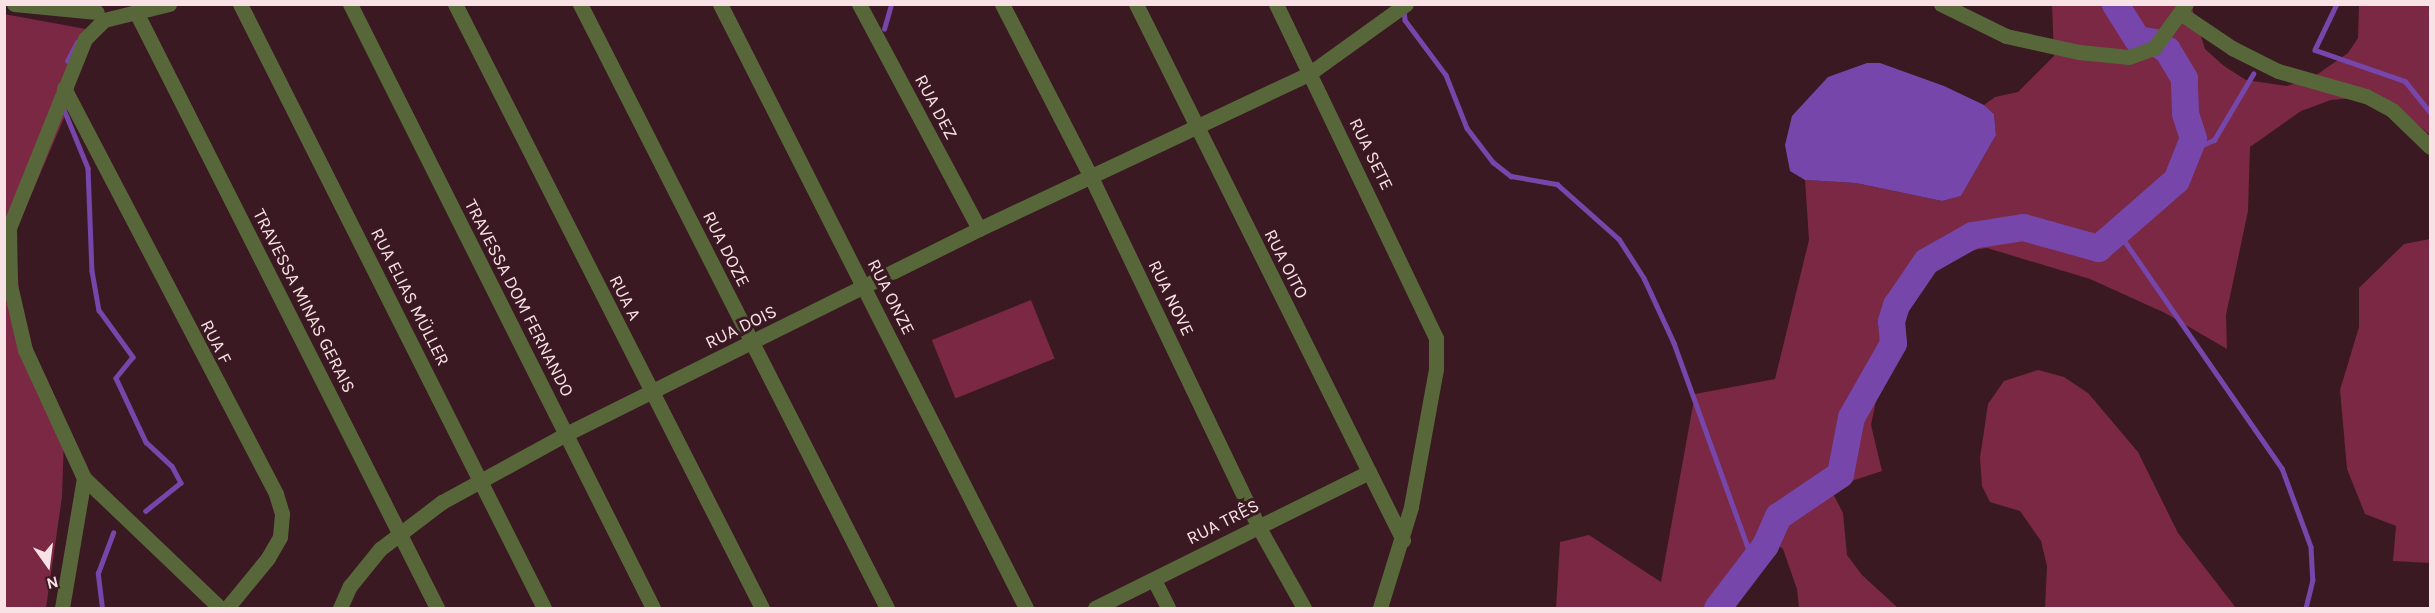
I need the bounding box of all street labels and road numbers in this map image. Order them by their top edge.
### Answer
street label: RUA DEZ [910,71,962,143]
street label: RUA SETE [1344,114,1398,194]
street label: TRAVESSA DOM FERNANDO [460,196,578,400]
street label: TRAVESSA MINAS GERAIS [248,205,360,397]
street label: RUA DOZE [698,208,754,290]
street label: RUA ELIAS MÜLLER [366,225,454,369]
street label: RUA OITO [1259,226,1313,302]
street label: RUA ONZE [863,256,919,338]
street label: RUA NOVE [1143,257,1199,339]
street label: RUA A [605,272,645,324]
street label: RUA DOIS [702,300,780,354]
street label: RUA F [196,316,236,368]
street label: RUA TRÊS [1183,495,1263,549]

